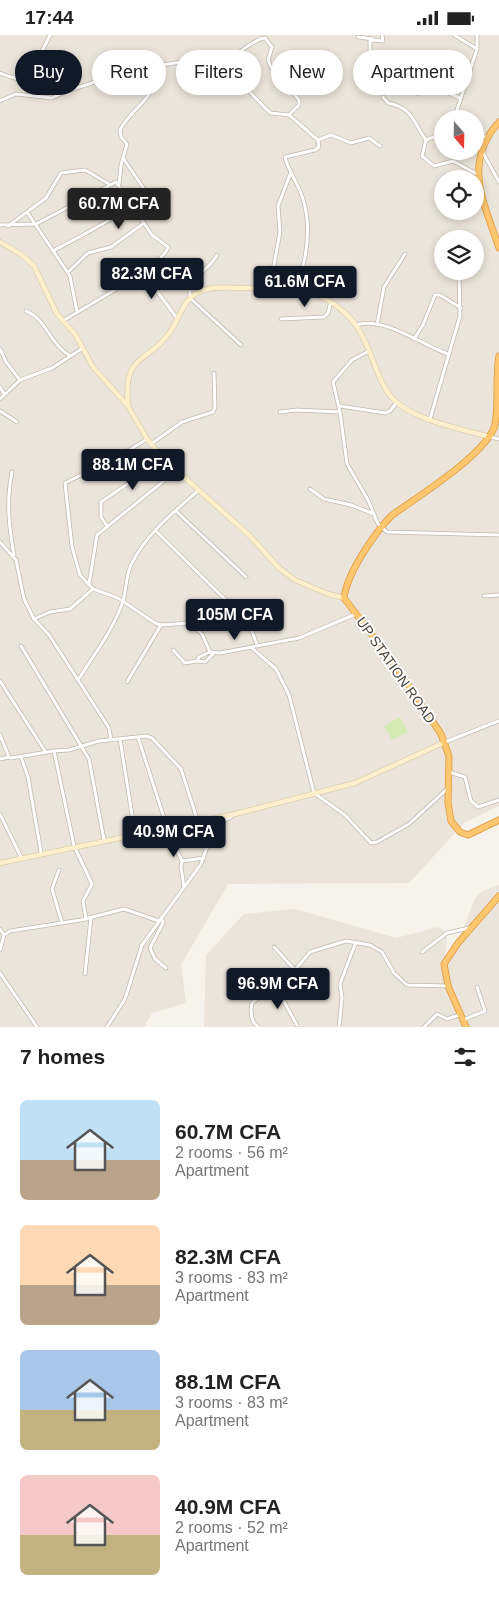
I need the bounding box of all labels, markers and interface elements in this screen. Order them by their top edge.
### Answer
text: 17:44 [25,7,74,28]
chip: Buy [15,50,82,95]
chip: Rent [92,50,166,95]
chip: Filters [176,50,261,95]
chip: New [271,50,343,95]
chip: Apartment [353,50,472,95]
north arrow [434,110,484,160]
map controls [434,110,484,280]
button: locate [434,170,484,220]
pin: 60.7M CFA [62,187,176,230]
text: 60.7M CFA [79,195,159,212]
button: layers [434,230,484,280]
pin: 82.3M CFA [95,257,209,300]
text: 82.3M CFA [112,265,192,282]
pin: 61.6M CFA [248,265,362,308]
text: 61.6M CFA [265,273,345,290]
pin: 88.1M CFA [76,449,190,491]
text: 88.1M CFA [93,456,173,473]
pin: 105M CFA [183,599,287,641]
text: 105M CFA [197,606,273,623]
street label: UP STATION ROAD [353,614,439,726]
pin: 40.9M CFA [117,815,231,858]
text: 40.9M CFA [134,823,214,840]
pin: 96.9M CFA [221,967,335,1010]
text: 96.9M CFA [238,975,318,992]
icon: filters [451,1043,479,1071]
text: 7 homes [20,1045,105,1068]
icon: home [60,1120,120,1180]
text: 60.7M CFA [175,1120,281,1143]
text: 2 rooms · 56 m² [175,1144,288,1161]
text: Apartment [175,1162,249,1179]
icon: home [60,1245,120,1305]
text: 82.3M CFA [175,1245,281,1268]
text: 3 rooms · 83 m² [175,1269,288,1286]
text: Apartment [175,1287,249,1304]
icon: home [60,1370,120,1430]
text: 88.1M CFA [175,1370,281,1393]
text: 3 rooms · 83 m² [175,1394,288,1411]
text: Apartment [175,1412,249,1429]
icon: home [60,1495,120,1555]
text: 40.9M CFA [175,1495,281,1518]
text: 2 rooms · 52 m² [175,1519,288,1536]
text: Apartment [175,1537,249,1554]

